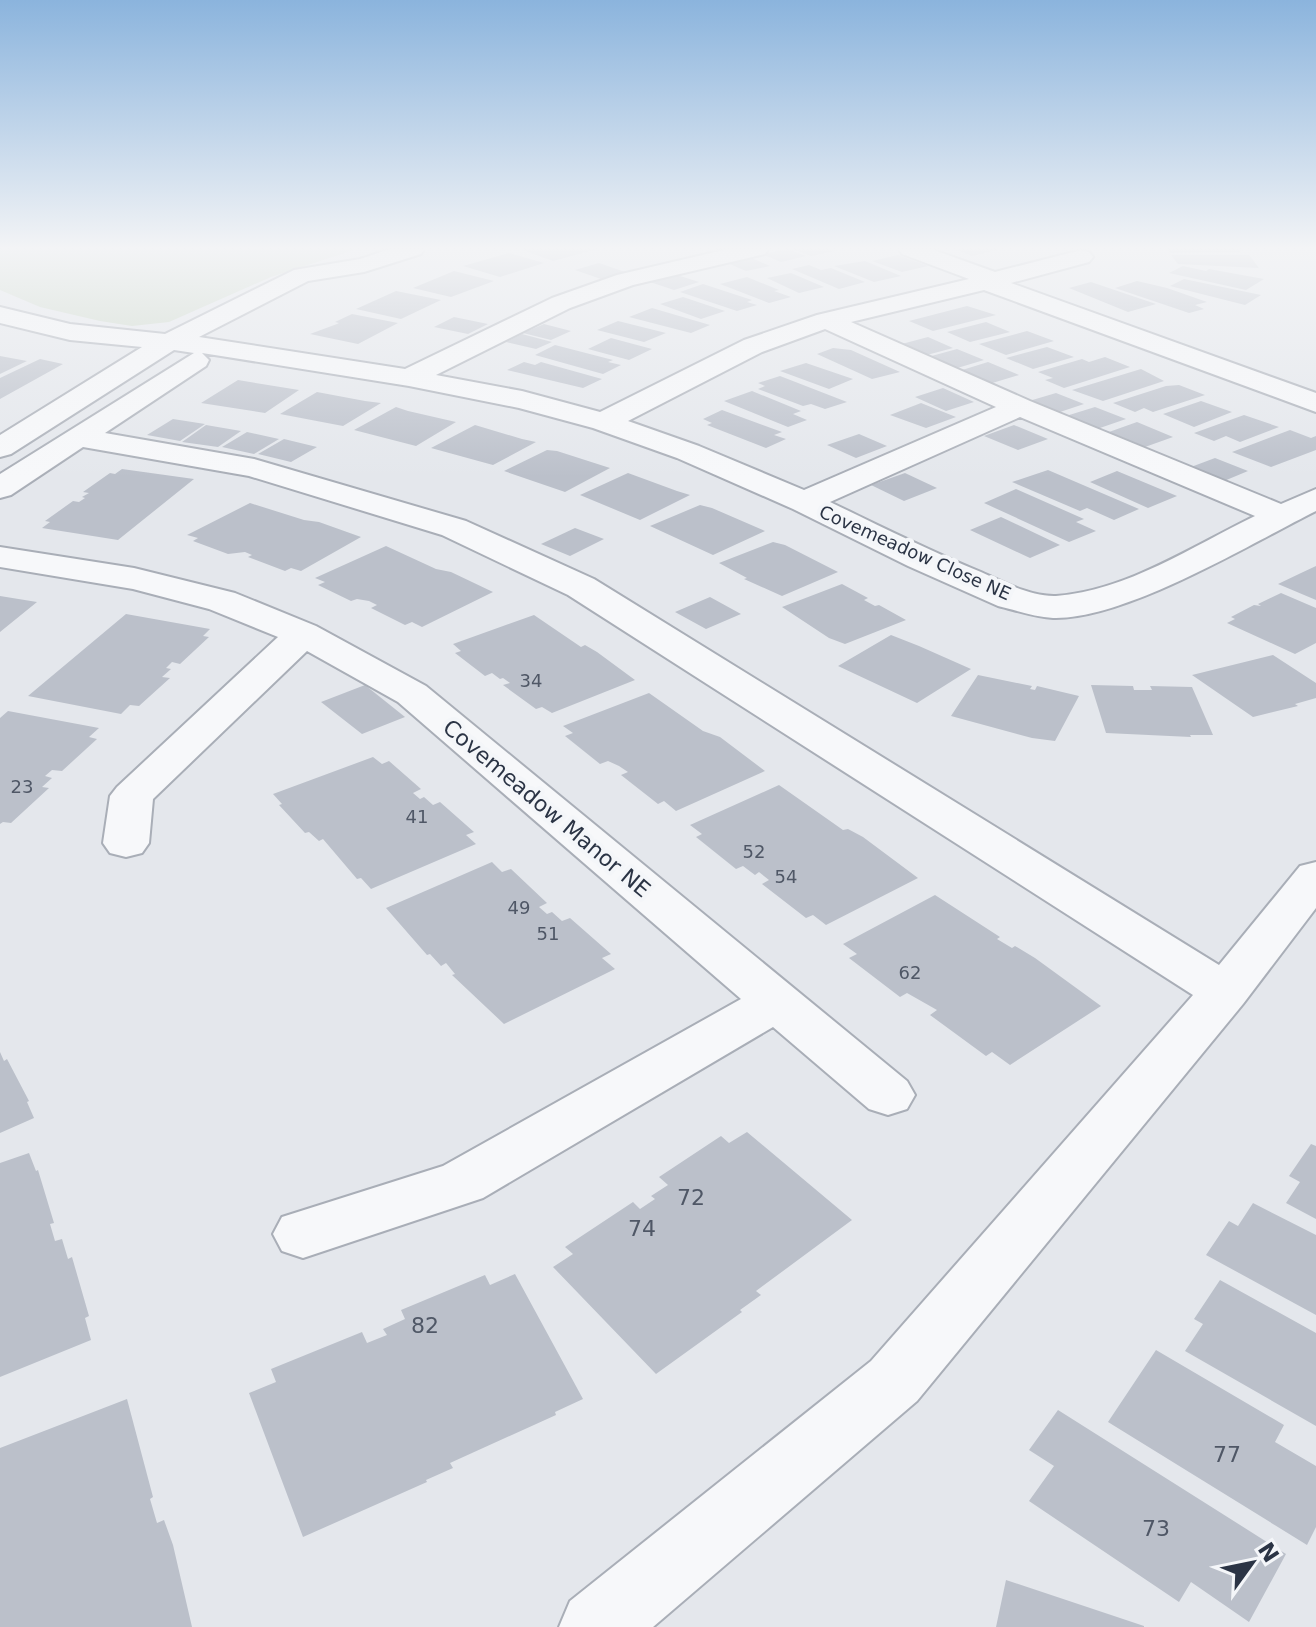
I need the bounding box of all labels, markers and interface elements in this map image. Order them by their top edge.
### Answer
street label: Covemeadow Close NE [816,501,1014,604]
house number: 34 [520,670,542,691]
street label: Covemeadow Manor NE [438,714,655,902]
house number: 23 [11,776,33,797]
house number: 41 [406,806,428,827]
house number: 52 [743,841,765,862]
house number: 54 [775,866,797,887]
house number: 49 [508,897,530,918]
house number: 51 [537,923,559,944]
house number: 62 [899,962,921,983]
house number: 72 [677,1185,705,1210]
house number: 74 [628,1216,656,1241]
house number: 82 [411,1313,439,1338]
house number: 77 [1213,1442,1241,1467]
house number: 73 [1142,1516,1170,1541]
north arrow [1212,1523,1292,1603]
text: N [1253,1538,1284,1567]

